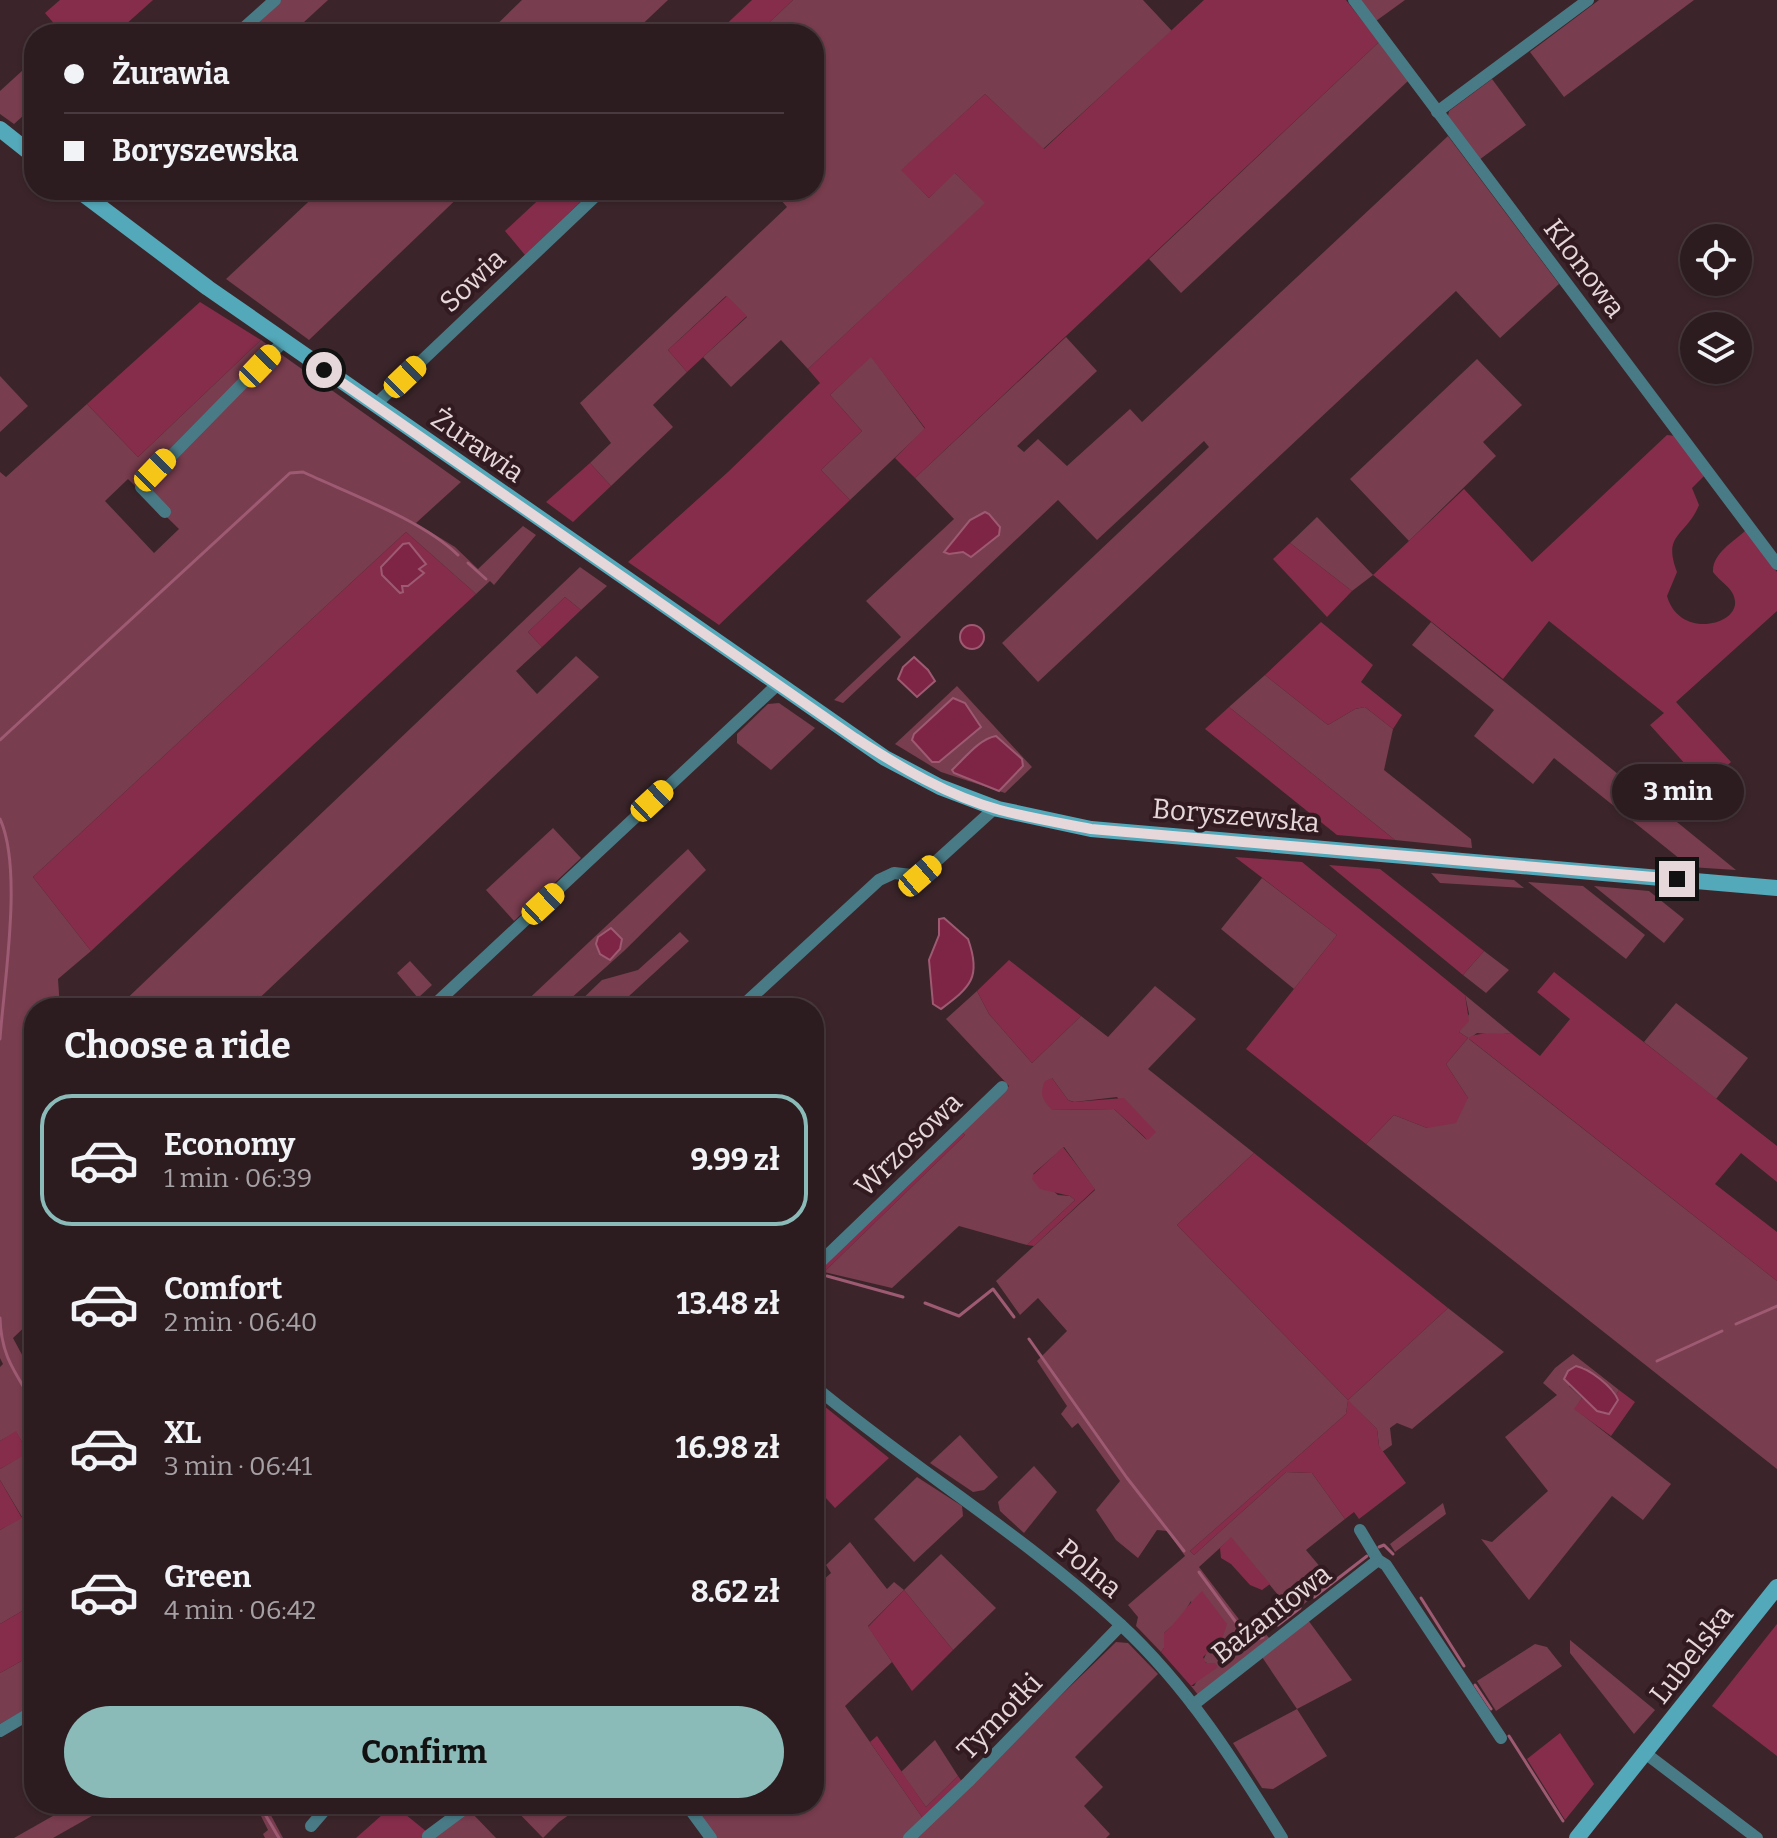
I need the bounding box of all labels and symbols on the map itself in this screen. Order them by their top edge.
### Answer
street label: Klonowa [1537,213,1632,324]
street label: Sowia [433,242,512,319]
car [235,340,285,392]
route start [306,352,342,388]
car [379,352,431,402]
street label: Żurawia [425,402,530,489]
car [130,444,180,496]
callout: 3 min [1611,763,1743,819]
car [626,776,678,826]
street label: Boryszewska [1151,792,1321,839]
car [894,851,946,901]
route end [1659,861,1695,897]
car [517,879,569,929]
street label: Wrzosowa [848,1085,969,1203]
street label: Polna [1051,1532,1128,1605]
street label: Bażantowa [1205,1557,1337,1670]
street label: Lubelska [1643,1599,1740,1710]
street label: Tymotki [950,1666,1048,1766]

